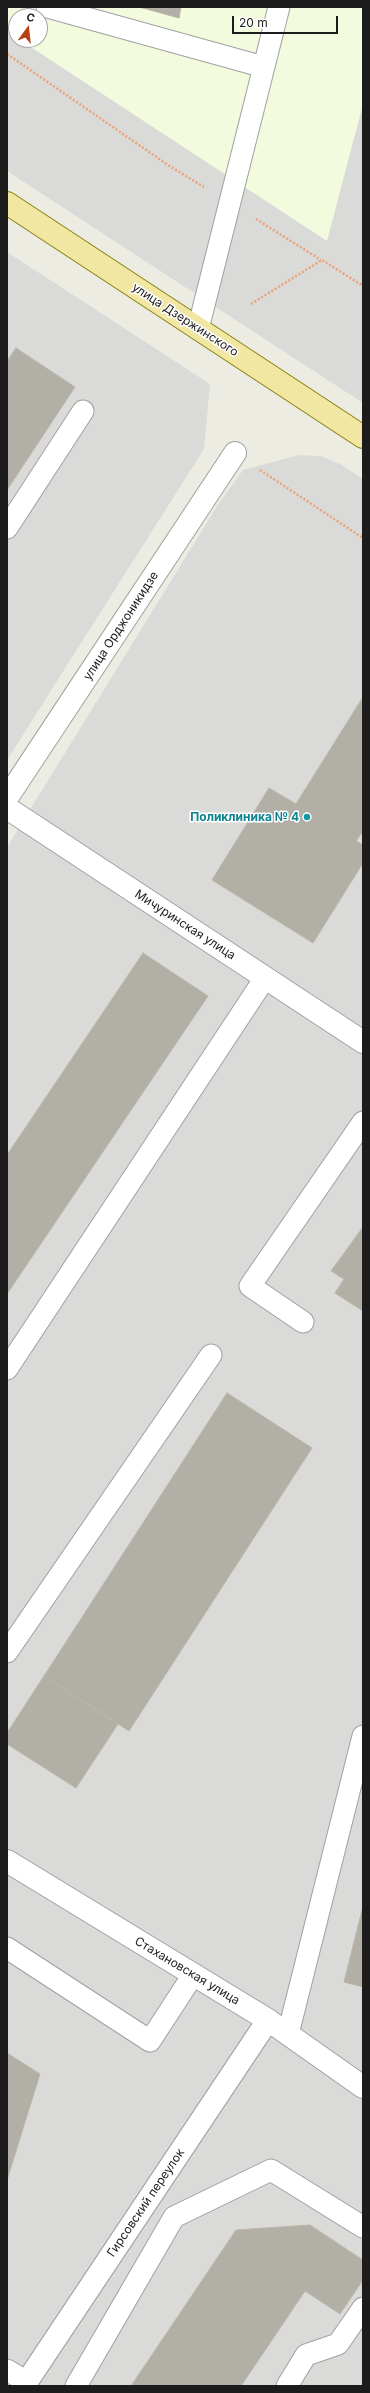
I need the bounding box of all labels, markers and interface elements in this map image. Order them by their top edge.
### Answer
north arrow [8,8,48,48]
scale bar [234,8,340,34]
text: С [25,10,37,25]
text: 20 m [239,15,268,30]
street label: улица Дзержинского [129,280,241,360]
street label: улица Орджоникидзе [81,569,161,683]
place label: Поликлиника № 4 [190,810,299,824]
marker: Поликлиника № 4 [302,812,312,822]
street label: Мичуринская улица [132,887,238,963]
street label: Стахановская улица [132,1934,242,2008]
street label: Гирсовский переулок [104,2146,188,2260]

